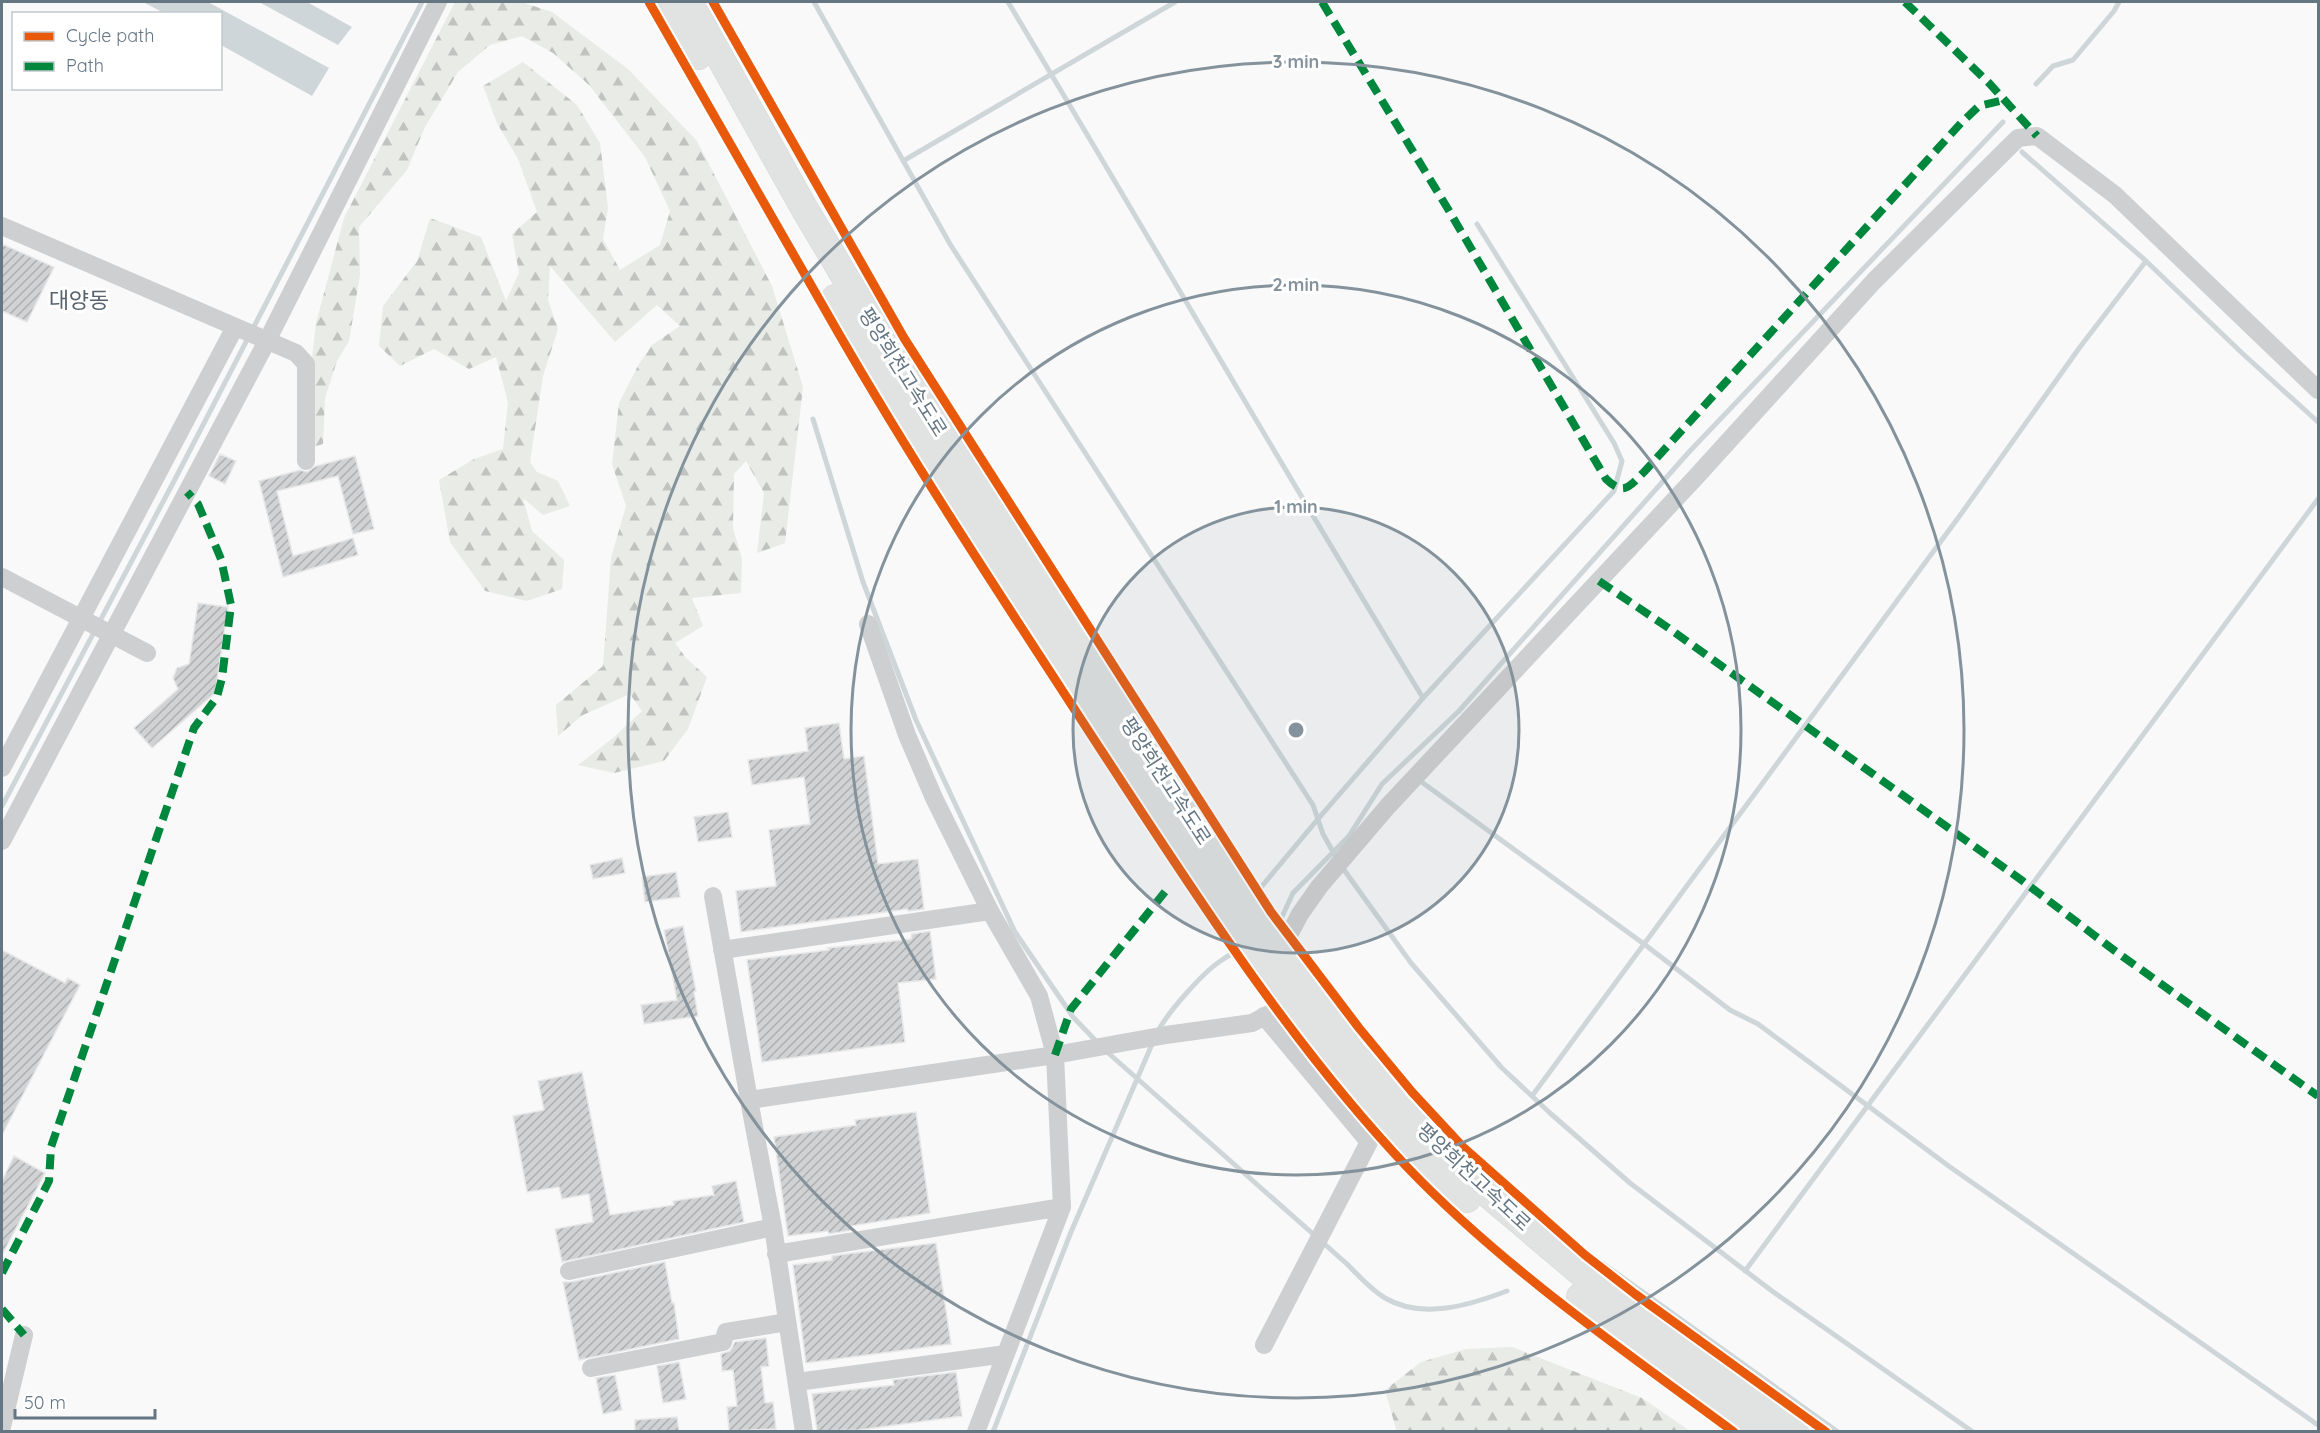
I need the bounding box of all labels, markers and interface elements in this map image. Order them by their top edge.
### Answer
legend [12,12,222,90]
text: Cycle path [66,24,154,47]
text: 3 min [1273,50,1319,73]
text: Path [66,54,104,77]
text: 2 min [1273,273,1319,296]
district label: 대양동 [49,286,109,314]
street label: 평양희천고속도로 [854,303,953,441]
text: 1 min [1274,495,1318,518]
street label: 평양희천고속도로 [1116,712,1217,849]
centre of rings [1286,720,1306,740]
street label: 평양희천고속도로 [1412,1117,1537,1236]
scale bar [15,1382,154,1420]
text: 50 m [24,1391,66,1414]

